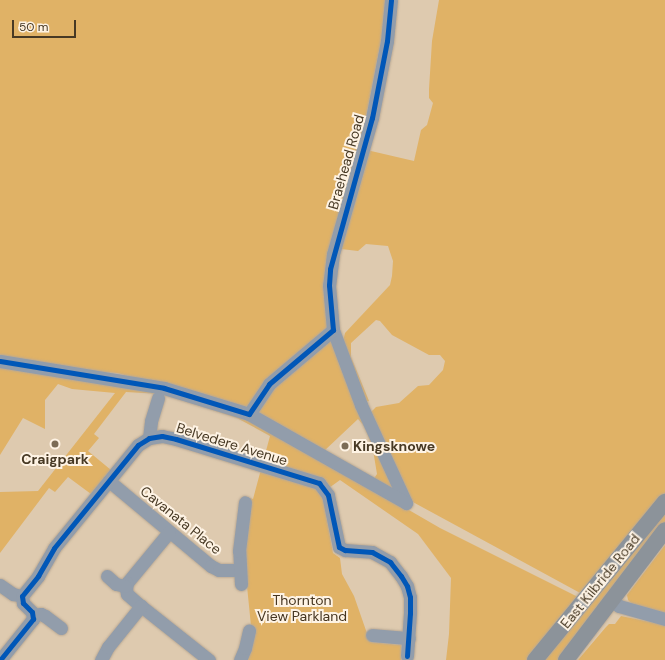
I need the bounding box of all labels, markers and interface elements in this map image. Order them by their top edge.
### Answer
scale bar [14,12,78,38]
text: 50 m [19,19,48,35]
street label: Braehead Road [324,113,368,211]
street label: Belvedere Avenue [174,419,290,469]
place label: Kingsknowe [353,438,435,454]
marker: Craigpark [50,439,60,449]
marker: Kingsknowe [340,441,350,451]
place label: Craigpark [21,451,89,467]
street label: Cavanata Place [137,482,225,558]
street label: East Kilbride Road [557,530,643,632]
park label: Thornton View Parkland [257,592,347,624]

